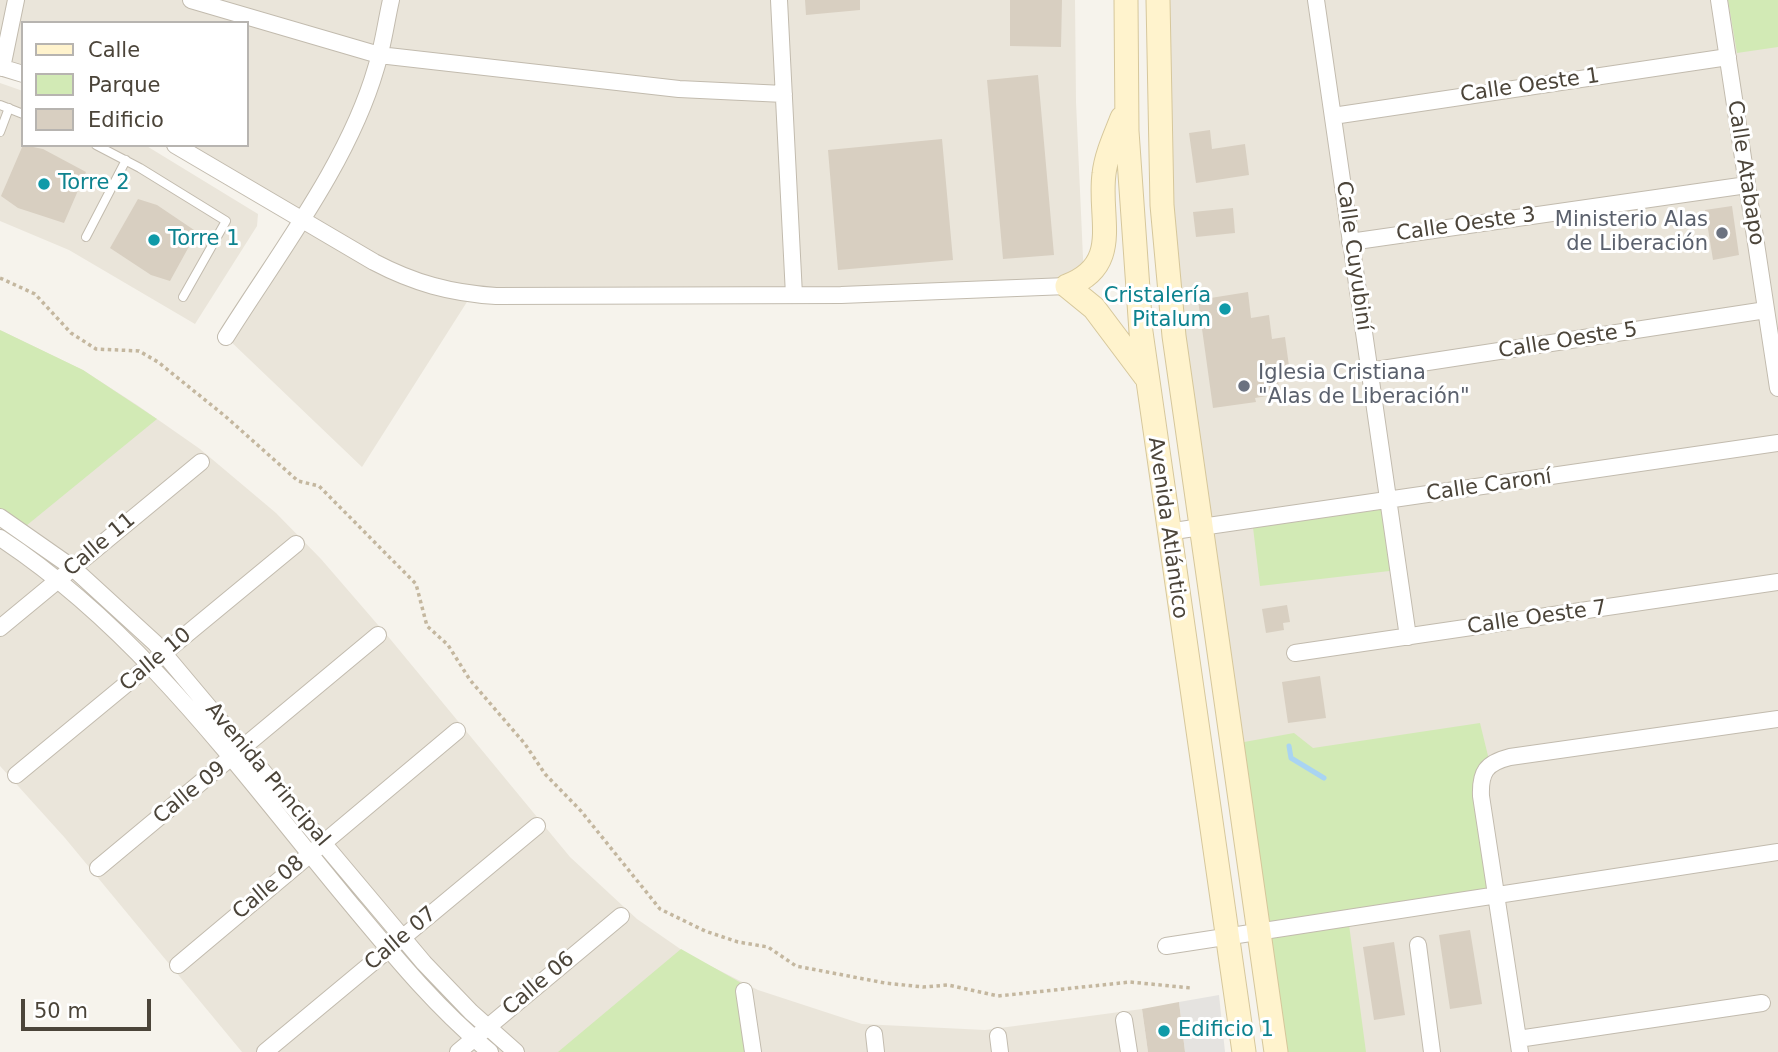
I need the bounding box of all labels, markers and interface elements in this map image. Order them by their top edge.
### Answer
legend [21,21,248,147]
text: Calle [88,38,140,62]
street label: Calle Oeste 1 [1459,64,1601,108]
text: Parque [88,73,160,97]
street label: Calle Atabapo [1721,99,1769,247]
text: Edificio [88,108,164,132]
place label: Torre 2 [58,171,130,197]
marker: Torre 2 [36,176,52,192]
street label: Calle Cuyubiní [1330,180,1376,332]
street label: Calle Oeste 3 [1395,203,1537,247]
place label: Ministerio Alas de Liberación [1555,208,1708,258]
marker: Ministerio Alas de Liberación [1714,225,1730,241]
place label: Torre 1 [168,227,240,253]
marker: Torre 1 [146,232,162,248]
place label: Cristalería Pitalum [1104,284,1211,334]
marker: Cristalería Pitalum [1217,301,1233,317]
street label: Calle Oeste 5 [1497,318,1639,364]
place label: Iglesia Cristiana "Alas de Liberación" [1258,361,1470,411]
marker: Iglesia Cristiana "Alas de Liberación" [1236,378,1252,394]
street label: Avenida Atlántico [1142,436,1192,620]
street label: Calle Caroní [1425,465,1553,507]
street label: Calle 11 [59,508,141,582]
street label: Calle Oeste 7 [1466,596,1608,640]
street label: Calle 10 [115,623,197,697]
street label: Avenida Principal [200,698,334,852]
street label: Calle 09 [149,756,231,830]
street label: Calle 08 [228,851,310,925]
street label: Calle 07 [360,902,442,976]
street label: Calle 06 [498,947,580,1021]
scale bar [24,986,154,1030]
text: 50 m [34,999,88,1023]
place label: Edificio 1 [1178,1018,1274,1044]
marker: Edificio 1 [1156,1023,1172,1039]

